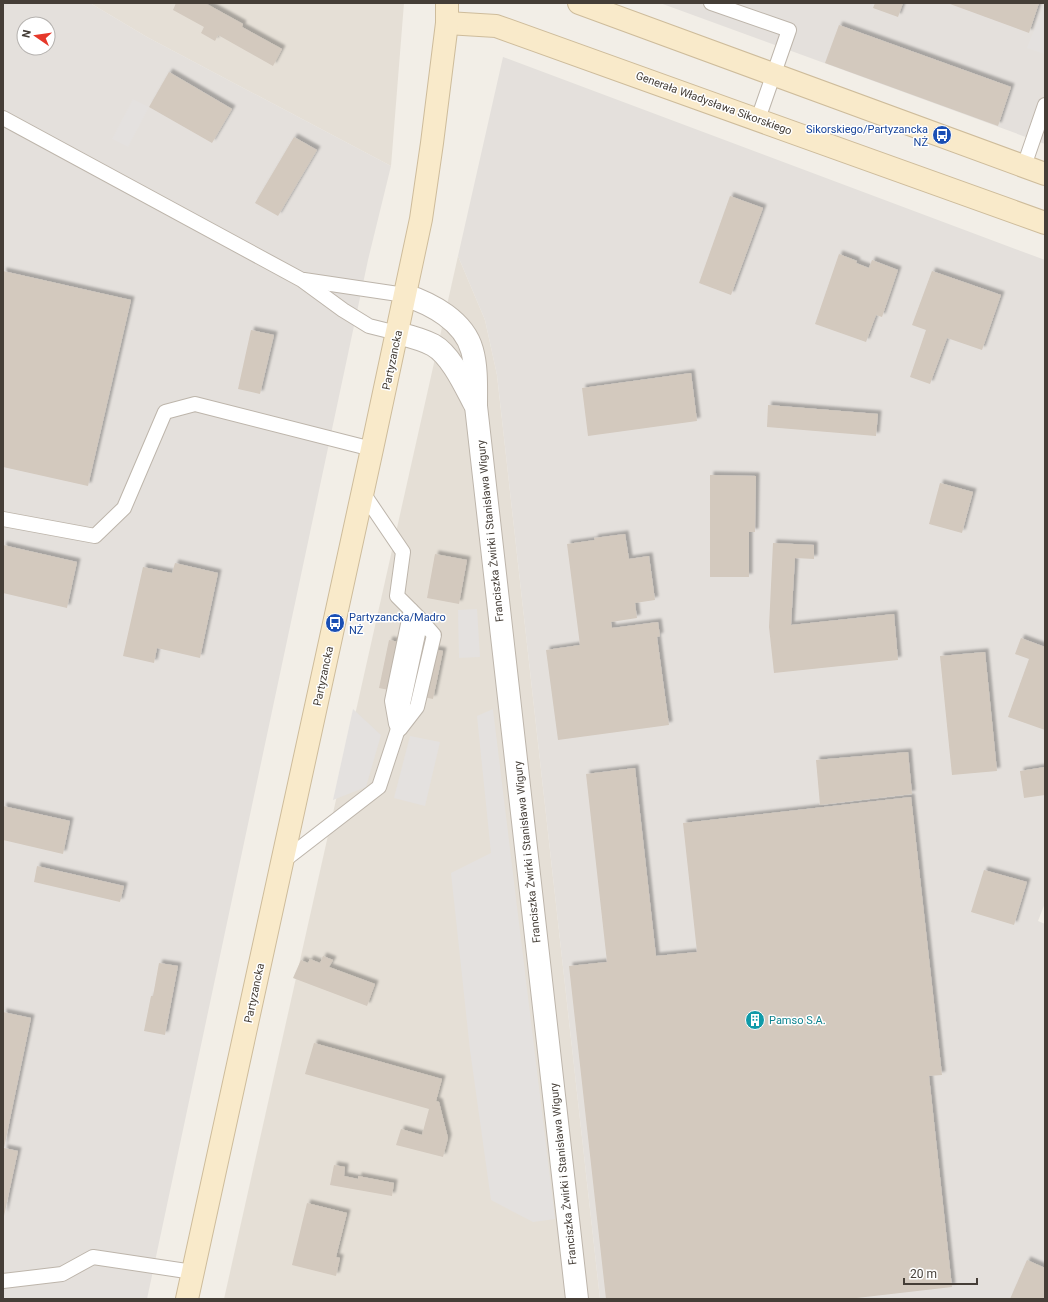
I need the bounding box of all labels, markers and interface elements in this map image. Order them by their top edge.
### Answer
north arrow [16,16,56,56]
text: N [20,28,34,39]
street label: Generała Władysława Sikorskiego [634,69,794,138]
place label: Sikorskiego/Partyzancka NŻ [806,123,928,149]
bus stop icon: Sikorskiego/Partyzancka NŻ [931,124,953,146]
street label: Partyzancka [380,329,405,391]
street label: Franciszka Żwirki i Stanisława Wigury [474,438,507,623]
place label: Partyzancka/Madro NŻ [349,611,446,637]
bus stop icon: Partyzancka/Madro NŻ [324,612,346,634]
street label: Partyzancka [311,645,336,707]
street label: Franciszka Żwirki i Stanisława Wigury [511,759,544,944]
street label: Partyzancka [242,962,267,1024]
building icon: Pamso S.A. [744,1009,766,1031]
place label: Pamso S.A. [769,1014,826,1027]
street label: Franciszka Żwirki i Stanisława Wigury [547,1081,580,1266]
scale bar [904,1260,977,1286]
text: 20 m [910,1267,937,1281]

